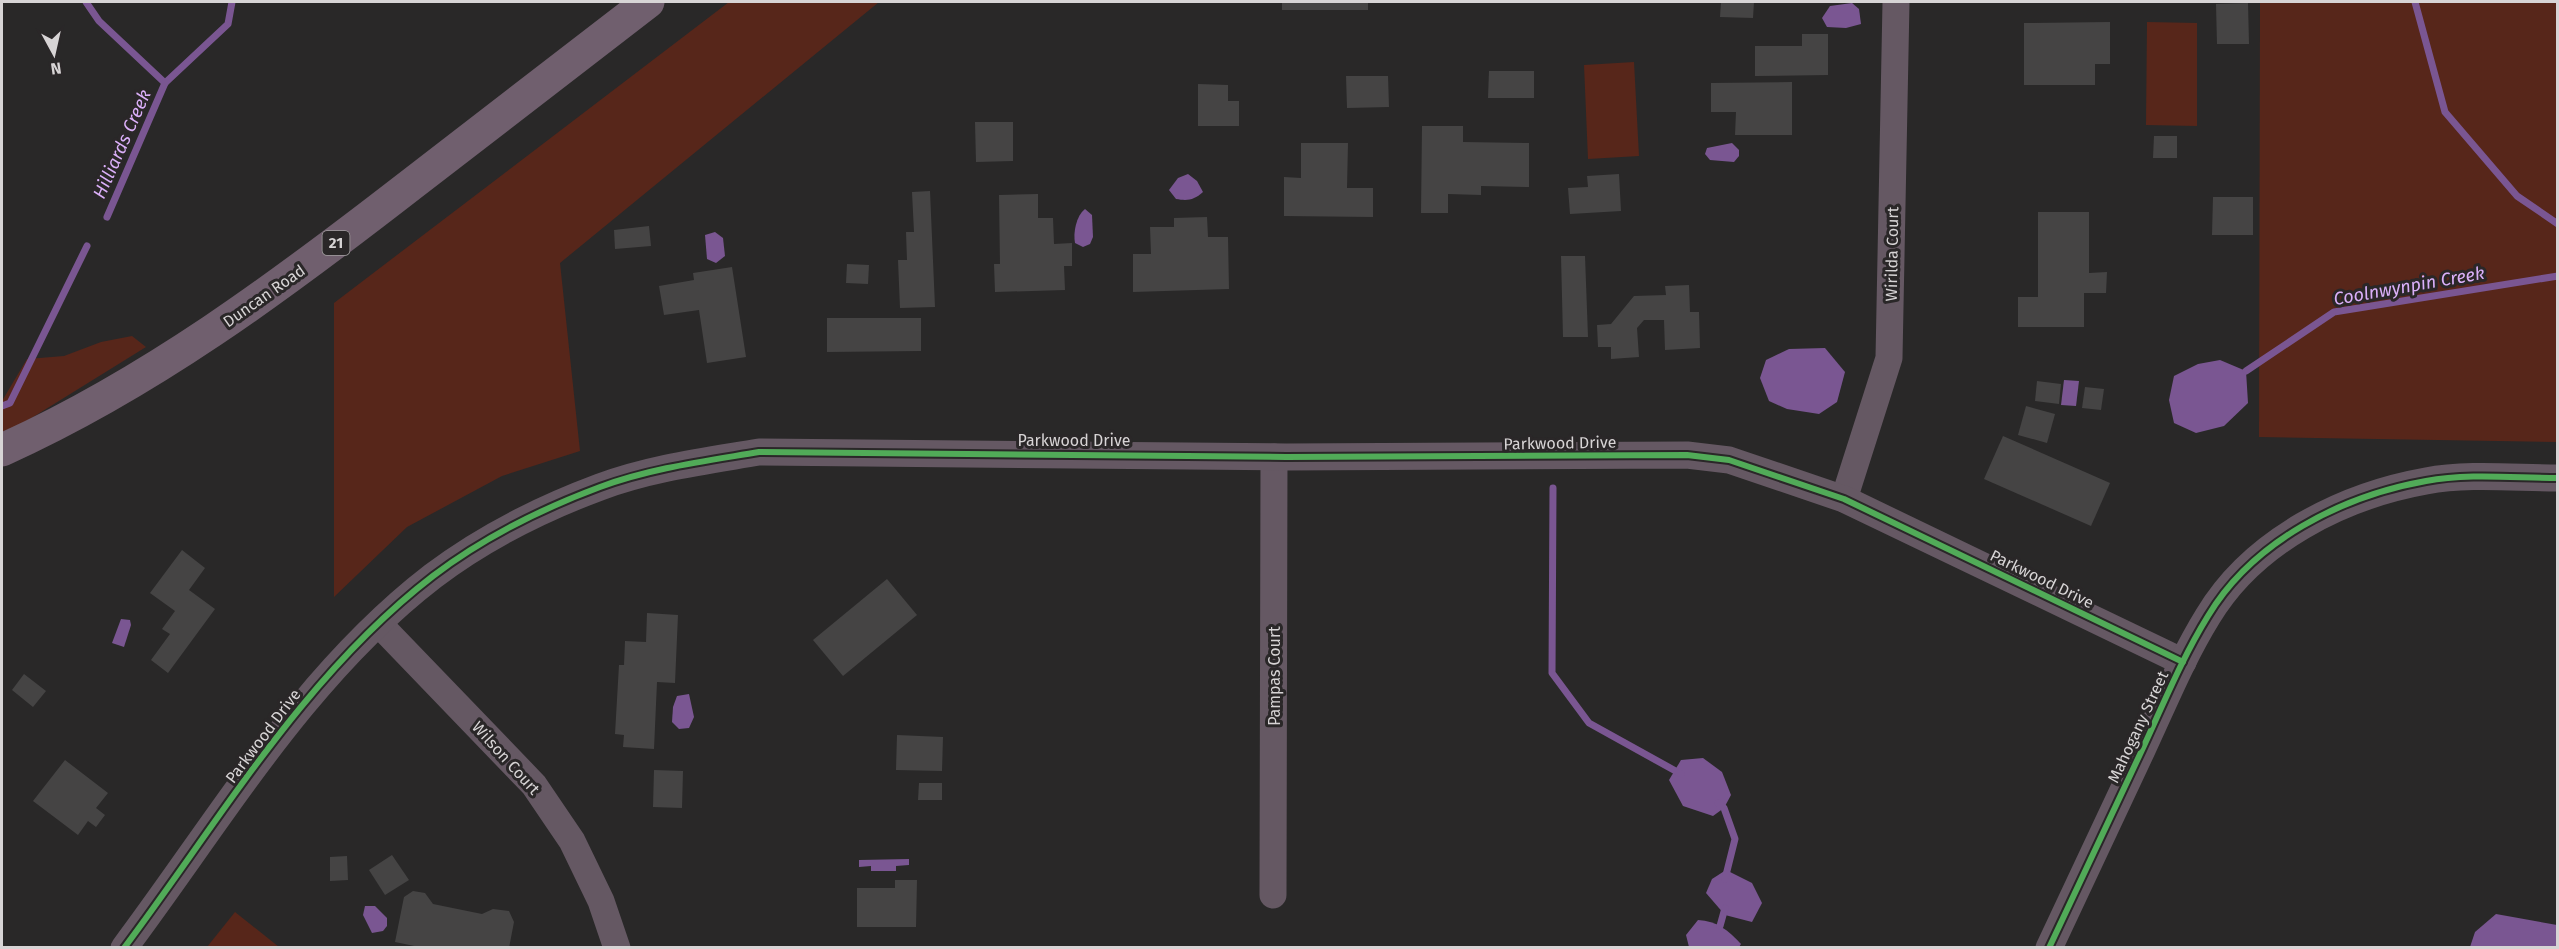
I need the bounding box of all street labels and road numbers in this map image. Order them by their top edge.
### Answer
street label: Wirilda Court [1882,206,1902,302]
road number: 21 [322,231,350,255]
street label: Duncan Road [219,261,309,331]
street label: Parkwood Drive [1018,431,1130,450]
street label: Parkwood Drive [1503,433,1617,453]
street label: Parkwood Drive [1987,546,2097,612]
street label: Pampas Court [1265,626,1284,726]
street label: Mahogany Street [2104,668,2172,786]
street label: Parkwood Drive [221,685,305,787]
street label: Wilson Court [468,717,544,799]

